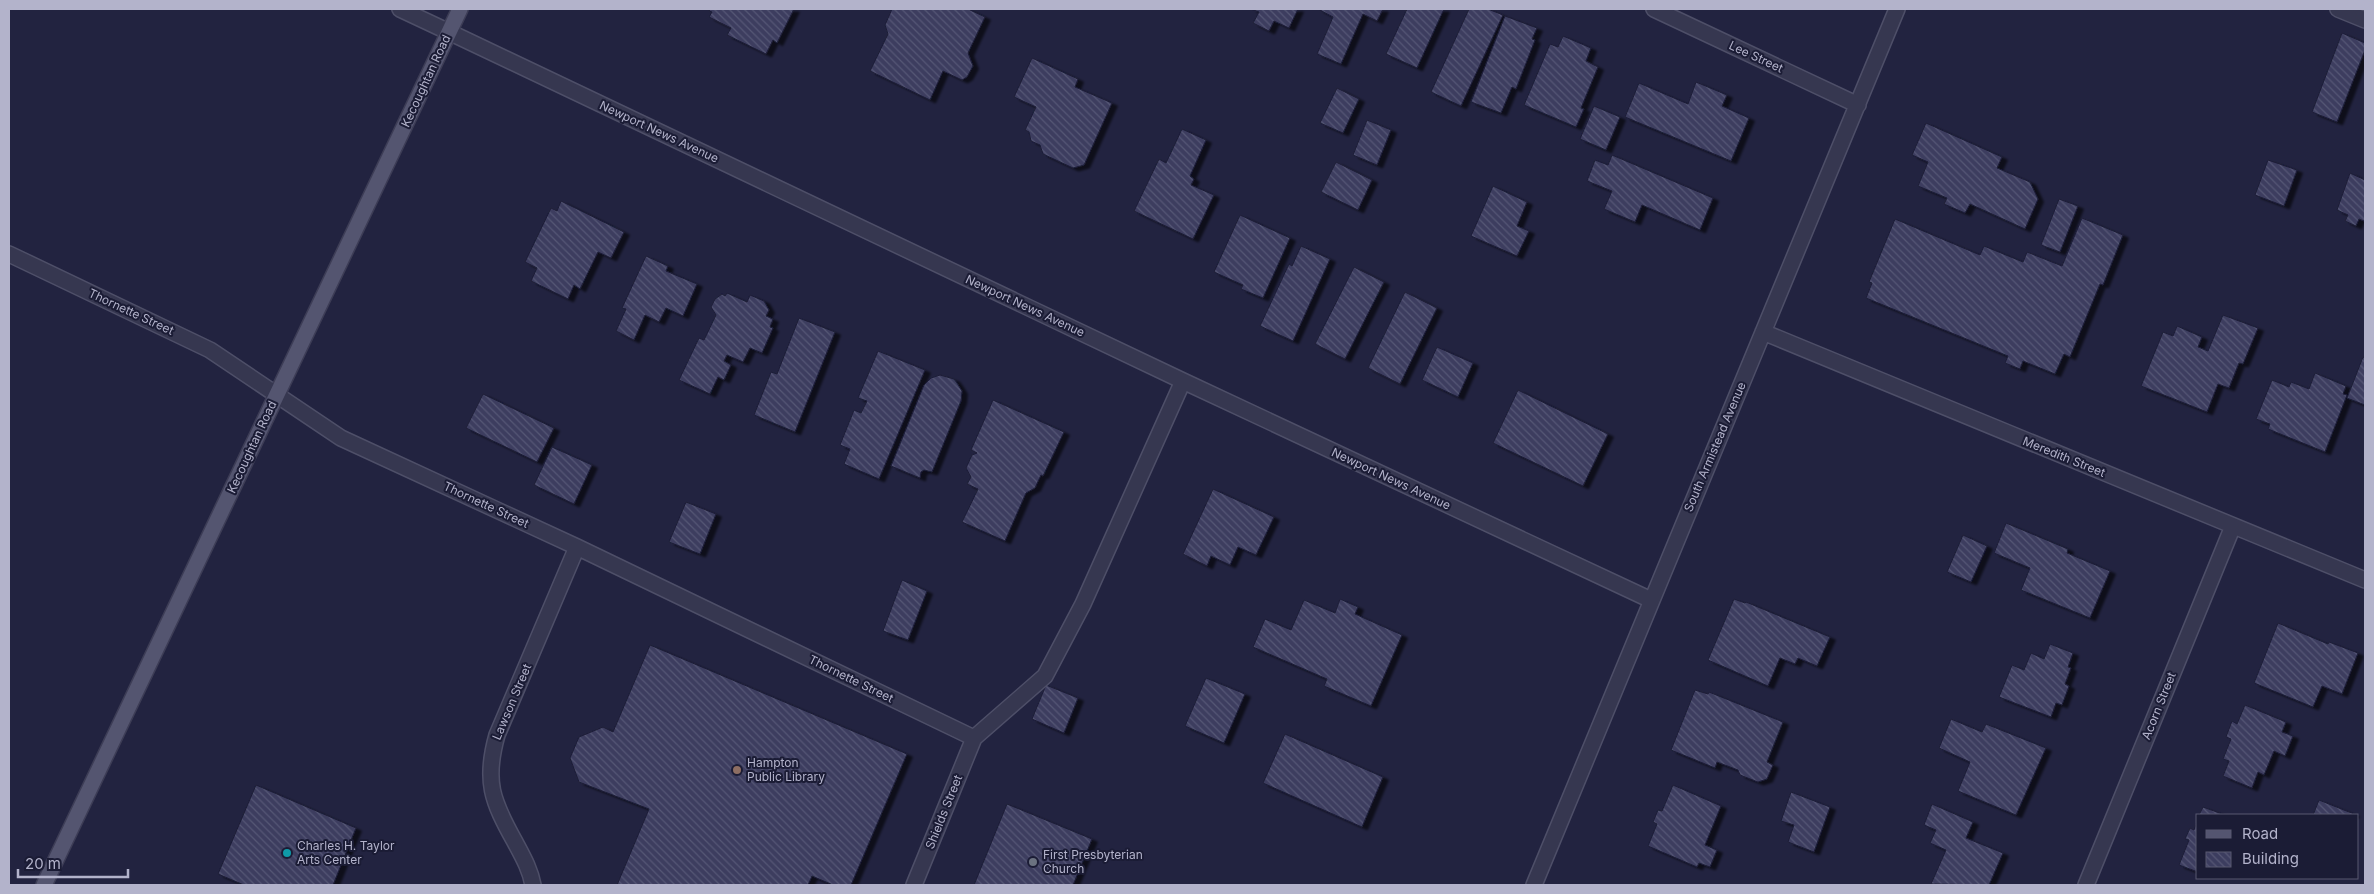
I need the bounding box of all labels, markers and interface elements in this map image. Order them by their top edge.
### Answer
street label: Kecoughtan Road [398,32,454,129]
street label: Lee Street [1727,37,1786,76]
street label: Newport News Avenue [597,97,721,166]
street label: Newport News Avenue [963,271,1087,340]
street label: Thornette Street [86,285,176,338]
street label: South Armistead Avenue [1680,380,1749,514]
street label: Kecoughtan Road [224,398,280,495]
street label: Meredith Street [2021,433,2108,480]
street label: Newport News Avenue [1329,444,1453,513]
street label: Thornette Street [441,478,531,531]
street label: Thornette Street [806,652,896,706]
street label: Lawson Street [489,661,534,742]
street label: Acorn Street [2138,670,2179,742]
place label: Hampton Public Library [747,755,825,784]
marker: Hampton Public Library [731,764,743,776]
street label: Shields Street [922,773,965,851]
legend [2196,814,2359,879]
text: Road [2242,824,2278,843]
place label: Charles H. Taylor Arts Center [297,838,395,867]
scale bar [18,846,128,878]
marker: Charles H. Taylor Arts Center [281,847,293,859]
place label: First Presbyterian Church [1043,847,1143,876]
text: Building [2242,849,2299,868]
text: 20 m [25,854,61,873]
marker: First Presbyterian Church [1027,856,1039,868]

